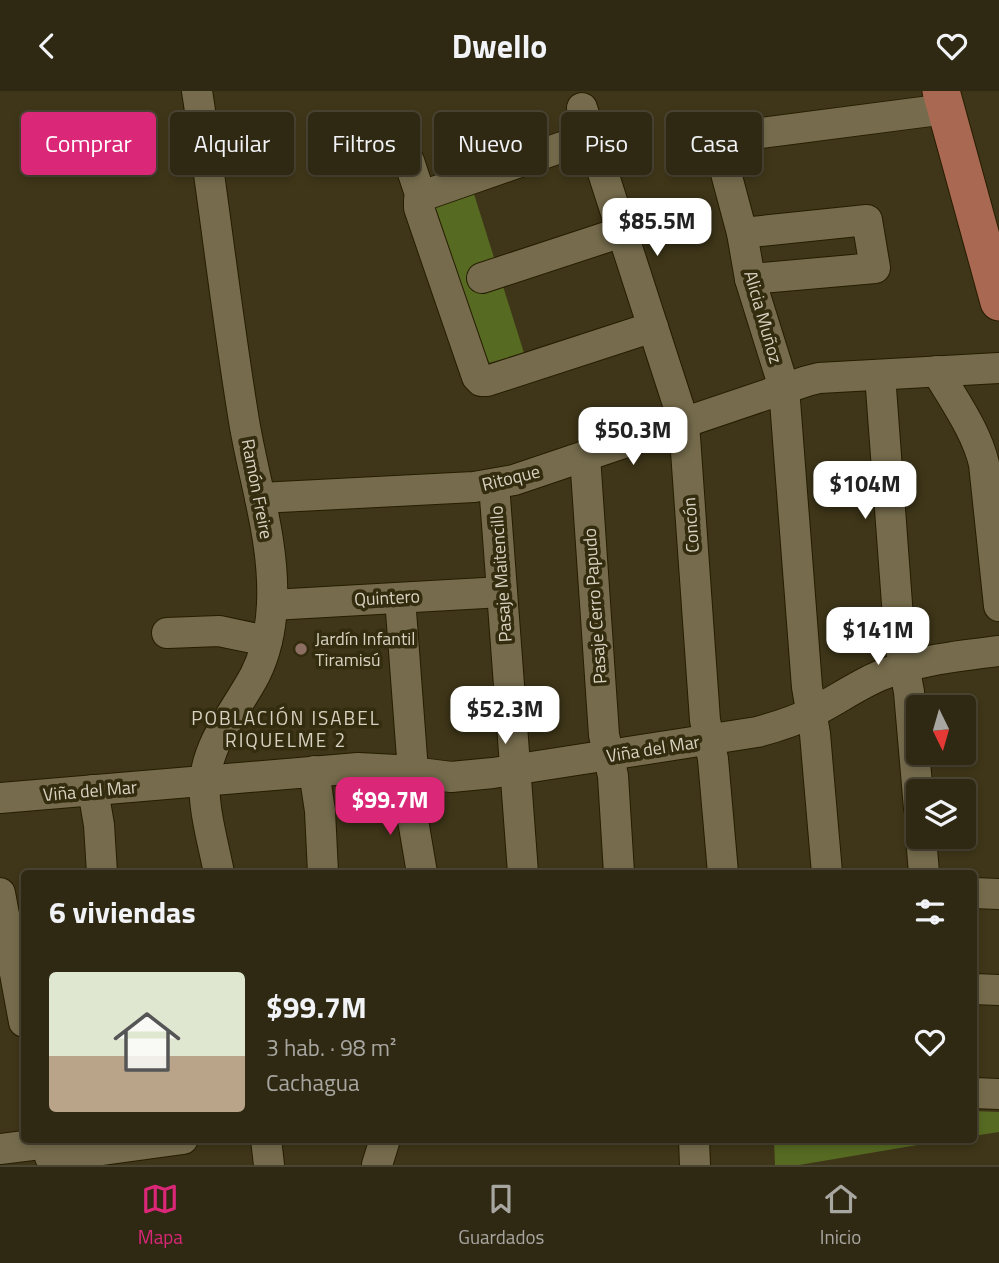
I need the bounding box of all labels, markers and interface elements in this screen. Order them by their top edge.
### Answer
text: Dwello [452,22,547,70]
icon: back [28,27,66,65]
icon: heart [933,27,971,65]
chip: Comprar [21,112,156,175]
chip: Alquilar [170,112,294,175]
chip: Filtros [308,112,420,175]
chip: Nuevo [434,112,547,175]
chip: Piso [561,112,652,175]
chip: Casa [666,112,762,175]
pin: $85.5M [600,199,714,258]
text: $85.5M [618,203,696,238]
street label: Alicia Muñoz [737,267,790,367]
pin: $50.3M [576,407,690,467]
text: $50.3M [594,412,672,447]
street label: Ramón Freire [235,436,280,541]
street label: Ritoque [479,457,543,498]
pin: $104M [816,461,914,521]
text: $104M [829,466,901,501]
street label: Concón [675,496,706,554]
street label: Pasaje Maitencillo [482,505,519,643]
street label: Pasaje Cerro Papudo [576,527,613,685]
street label: Quintero [353,582,421,613]
pin: $141M [829,607,927,667]
text: $141M [842,612,914,647]
place label: Jardín Infantil Tiramisú [315,625,415,673]
marker: Jardín Infantil Tiramisú [293,641,309,657]
pin: $52.3M [448,687,562,746]
text: $52.3M [466,691,544,726]
north arrow [906,695,976,765]
map controls [906,695,976,849]
district label: POBLACIÓN ISABEL RIQUELME 2 [191,703,381,754]
street label: Viña del Mar [604,728,702,769]
street label: Viña del Mar [42,773,138,808]
pin: $99.7M [333,777,447,837]
button: layers [906,779,976,849]
text: $99.7M [351,782,429,817]
text: 6 viviendas [49,889,196,935]
icon: filters [911,893,949,931]
text: $99.7M [266,984,367,1030]
icon: home [105,1000,189,1084]
icon: heart [911,1023,949,1061]
text: 3 hab. · 98 m² [266,1030,396,1065]
text: Cachagua [266,1065,360,1100]
tab: Mapa [138,1180,183,1251]
tab: Guardados [458,1180,544,1251]
tab: Inicio [820,1180,861,1251]

